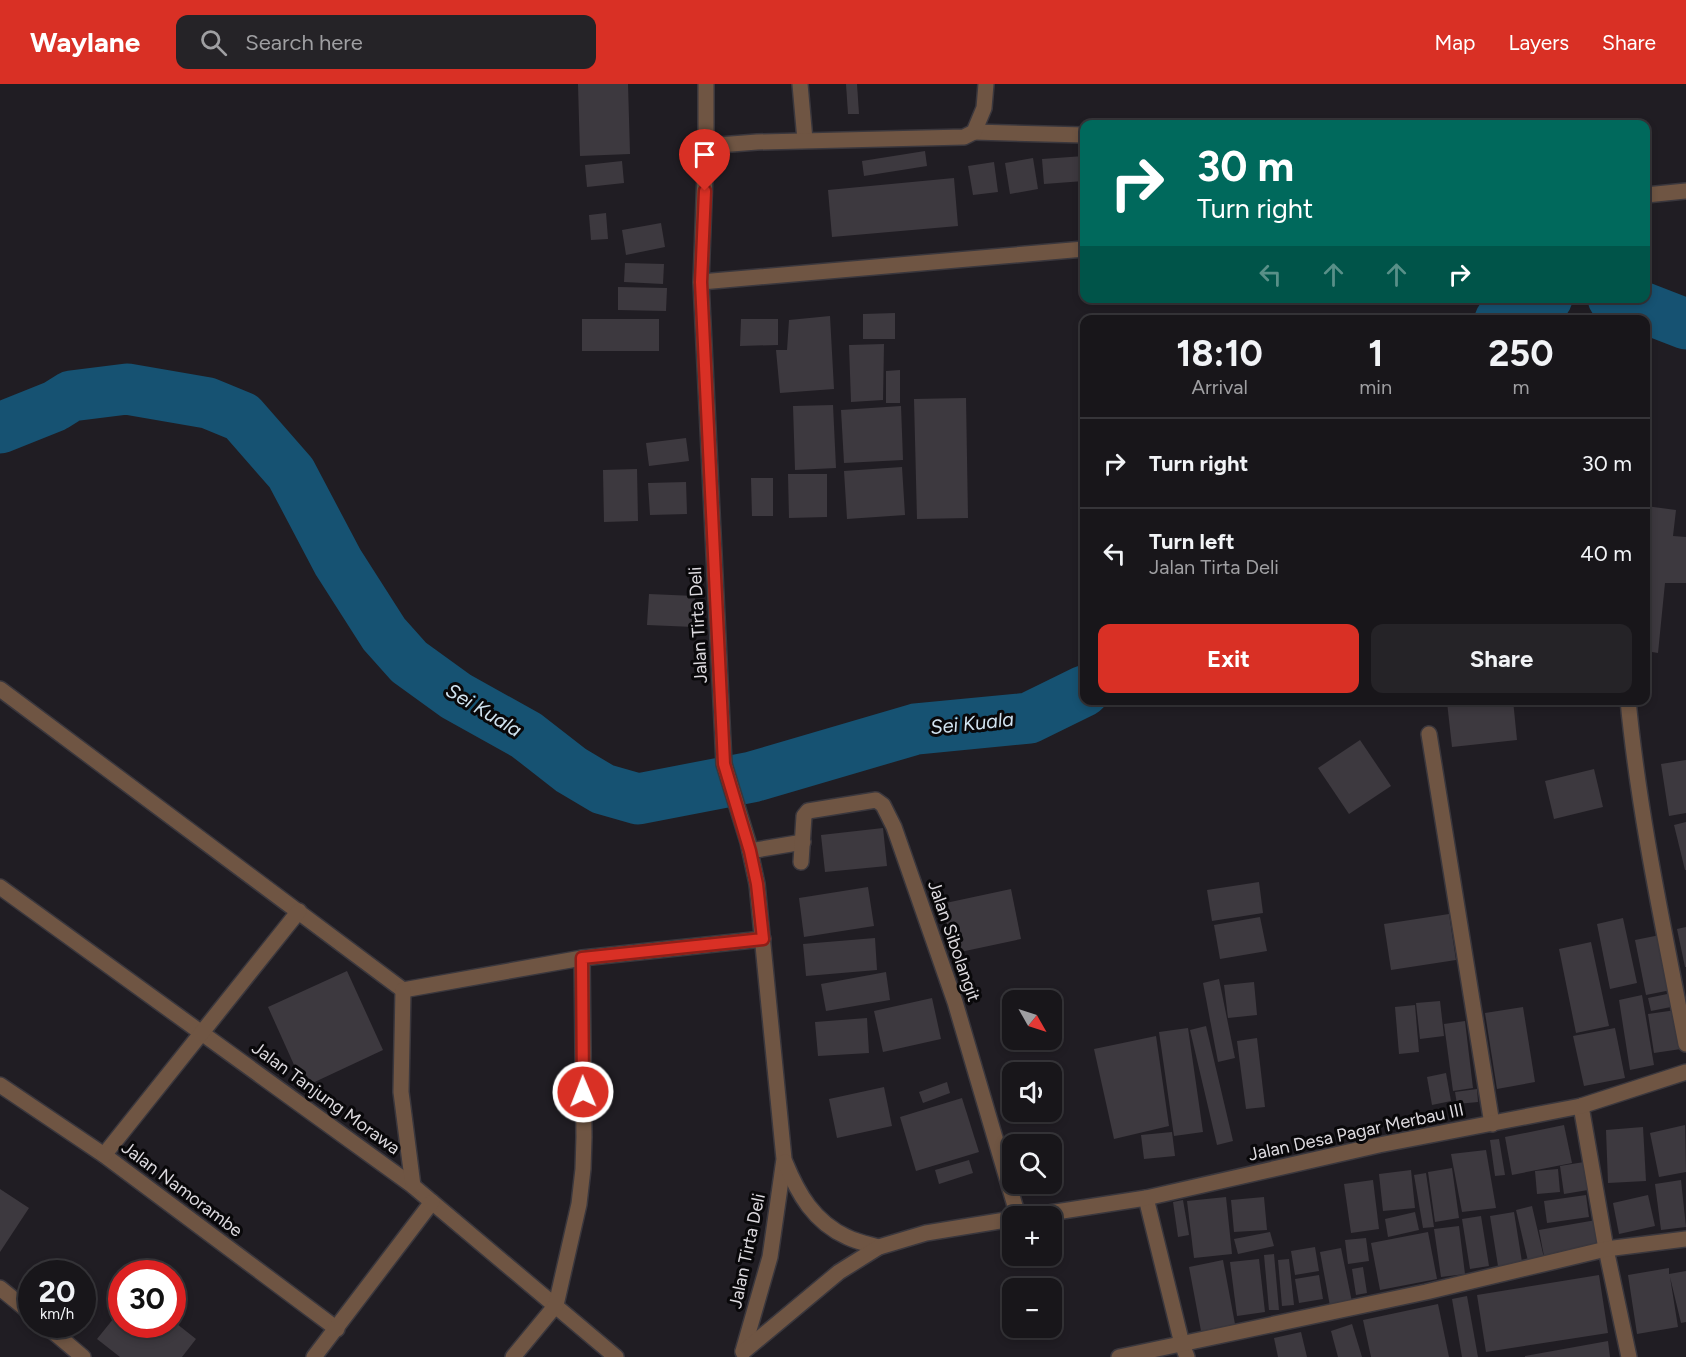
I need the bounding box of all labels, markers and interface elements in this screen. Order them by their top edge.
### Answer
search box [176,15,596,69]
text: Waylane [30,25,140,59]
icon: search [197,26,230,59]
text: Search here [245,29,363,56]
text: Map [1435,30,1475,55]
text: Layers [1508,30,1569,55]
text: Share [1602,30,1656,55]
pin [679,129,730,191]
icon: arrive [688,138,721,171]
text: 30 m [1197,141,1294,192]
icon: right [1098,144,1176,222]
text: Turn right [1197,192,1313,225]
icon: left [1254,258,1287,291]
icon: ahead [1317,258,1350,291]
icon: ahead [1380,258,1413,291]
icon: right [1443,258,1476,291]
text: 18:10 [1176,332,1263,375]
text: 1 [1368,332,1383,375]
text: 250 [1489,332,1554,375]
text: Arrival [1191,375,1248,399]
text: min [1359,375,1392,399]
text: m [1513,375,1530,399]
icon: right [1098,447,1131,480]
text: Turn right [1149,450,1248,477]
text: 30 m [1582,450,1632,477]
text: Turn left [1149,528,1235,555]
icon: left [1098,537,1131,570]
text: 40 m [1580,540,1632,567]
text: Jalan Tirta Deli [1149,555,1279,579]
street label: Jalan Tirta Deli [684,566,712,684]
button: Exit [1098,624,1359,693]
button: Share [1371,624,1632,693]
water label: Sei Kuala [442,678,526,742]
water label: Sei Kuala [929,707,1015,739]
street label: Jalan Sibolangit [923,877,985,1005]
north arrow [1002,990,1062,1050]
map controls [1002,990,1062,1338]
street label: Jalan Tanjung Morawa [248,1037,404,1159]
position arrow [551,1060,615,1124]
button: sound [1002,1062,1062,1122]
street label: Jalan Desa Pagar Merbau III [1246,1098,1466,1166]
button: search [1002,1134,1062,1194]
street label: Jalan Namorambe [117,1136,247,1242]
street label: Jalan Tirta Deli [724,1191,770,1311]
button: + [1002,1206,1062,1266]
speed limit sign: 30 [108,1260,186,1338]
text: 20 [39,1273,75,1310]
button: − [1002,1278,1062,1338]
text: km/h [40,1305,74,1323]

